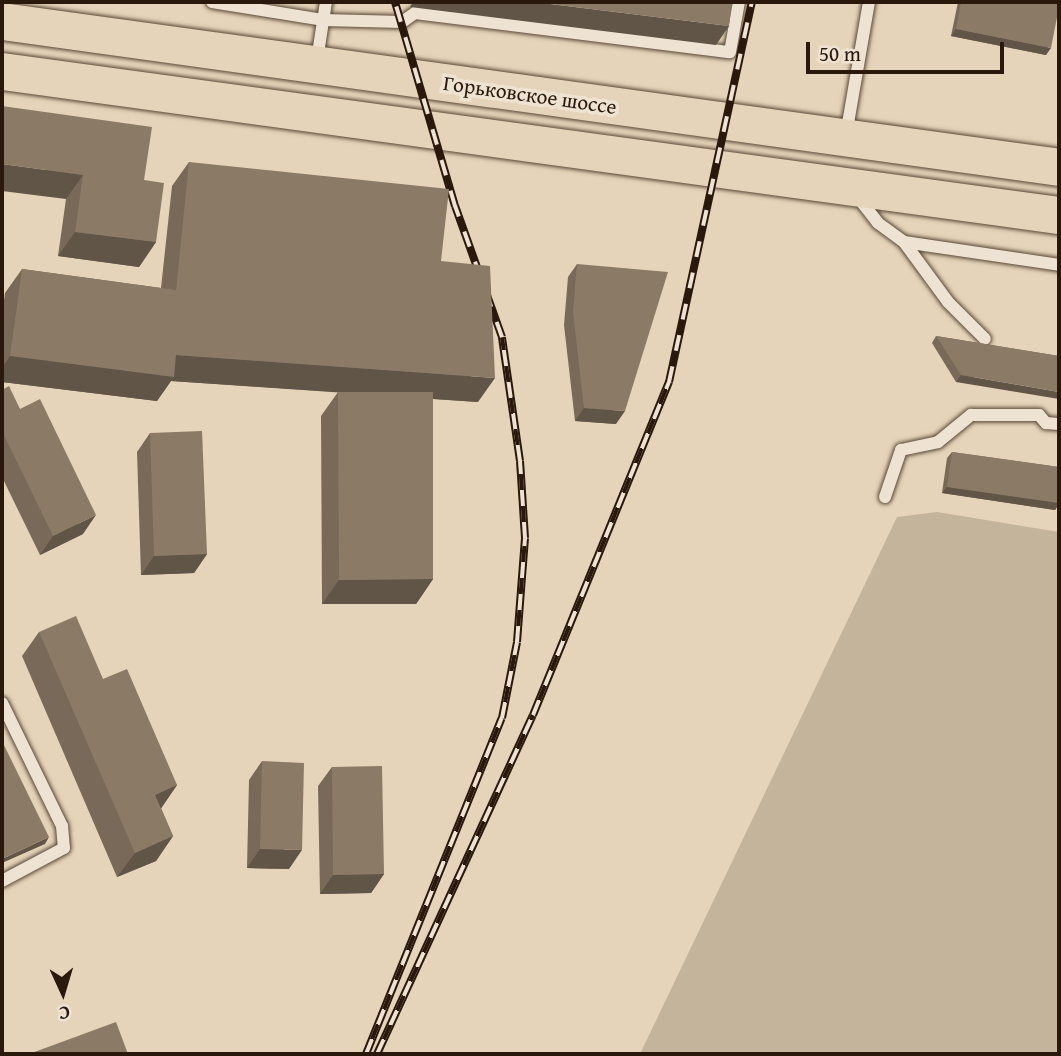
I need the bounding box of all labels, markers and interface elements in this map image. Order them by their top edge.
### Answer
scale bar [809,28,1007,72]
text: 50 m [819,38,861,69]
street label: Горьковское шоссе [442,70,618,120]
north arrow [28,958,98,1028]
text: С [58,1000,71,1028]

